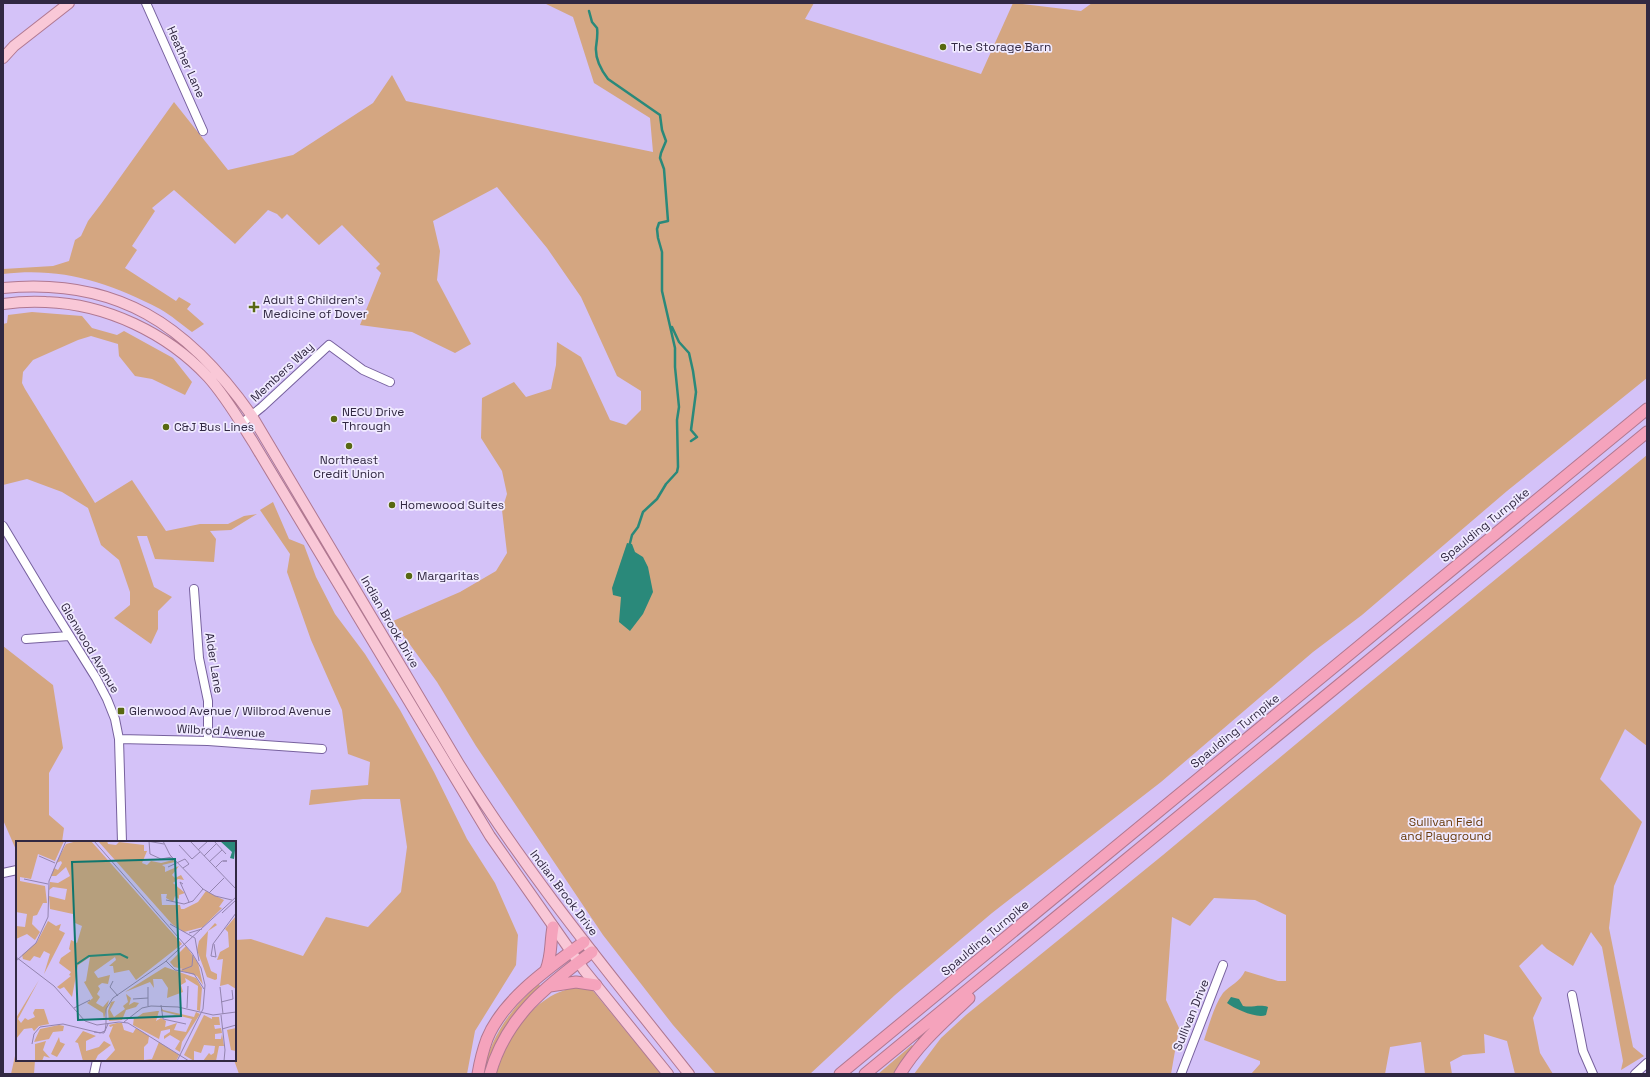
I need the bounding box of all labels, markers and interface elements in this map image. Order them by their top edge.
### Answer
street label: Heather Lane [163,24,209,100]
place label: The Storage Barn [951,39,1051,55]
marker: The Storage Barn [938,42,948,52]
place label: Adult & Children's Medicine of Dover [263,292,368,322]
marker: Adult & Children's Medicine of Dover [248,301,260,313]
street label: Members Way [247,339,317,405]
place label: NECU Drive Through [342,404,404,434]
marker: NECU Drive Through [329,414,339,424]
place label: C&J Bus Lines [174,419,254,435]
marker: C&J Bus Lines [161,422,171,432]
marker: Northeast Credit Union [344,441,354,451]
place label: Northeast Credit Union [313,452,385,482]
street label: Spaulding Turnpike [1437,484,1533,566]
place label: Homewood Suites [400,497,504,513]
marker: Homewood Suites [387,500,397,510]
place label: Margaritas [417,568,479,584]
marker: Margaritas [404,571,414,581]
street label: Indian Brook Drive [357,573,423,671]
street label: Glenwood Avenue [57,600,123,696]
street label: Alder Lane [201,632,227,694]
street label: Spaulding Turnpike [1187,690,1283,772]
place label: Glenwood Avenue / Wilbrod Avenue [129,703,331,719]
marker: Glenwood Avenue / Wilbrod Avenue [116,706,126,716]
street label: Wilbrod Avenue [176,721,266,741]
park label: Sullivan Field and Playground [1400,814,1492,844]
inset map [16,841,236,1061]
street label: Indian Brook Drive [526,847,602,939]
street label: Spaulding Turnpike [938,897,1032,979]
street label: Sullivan Drive [1169,977,1213,1053]

